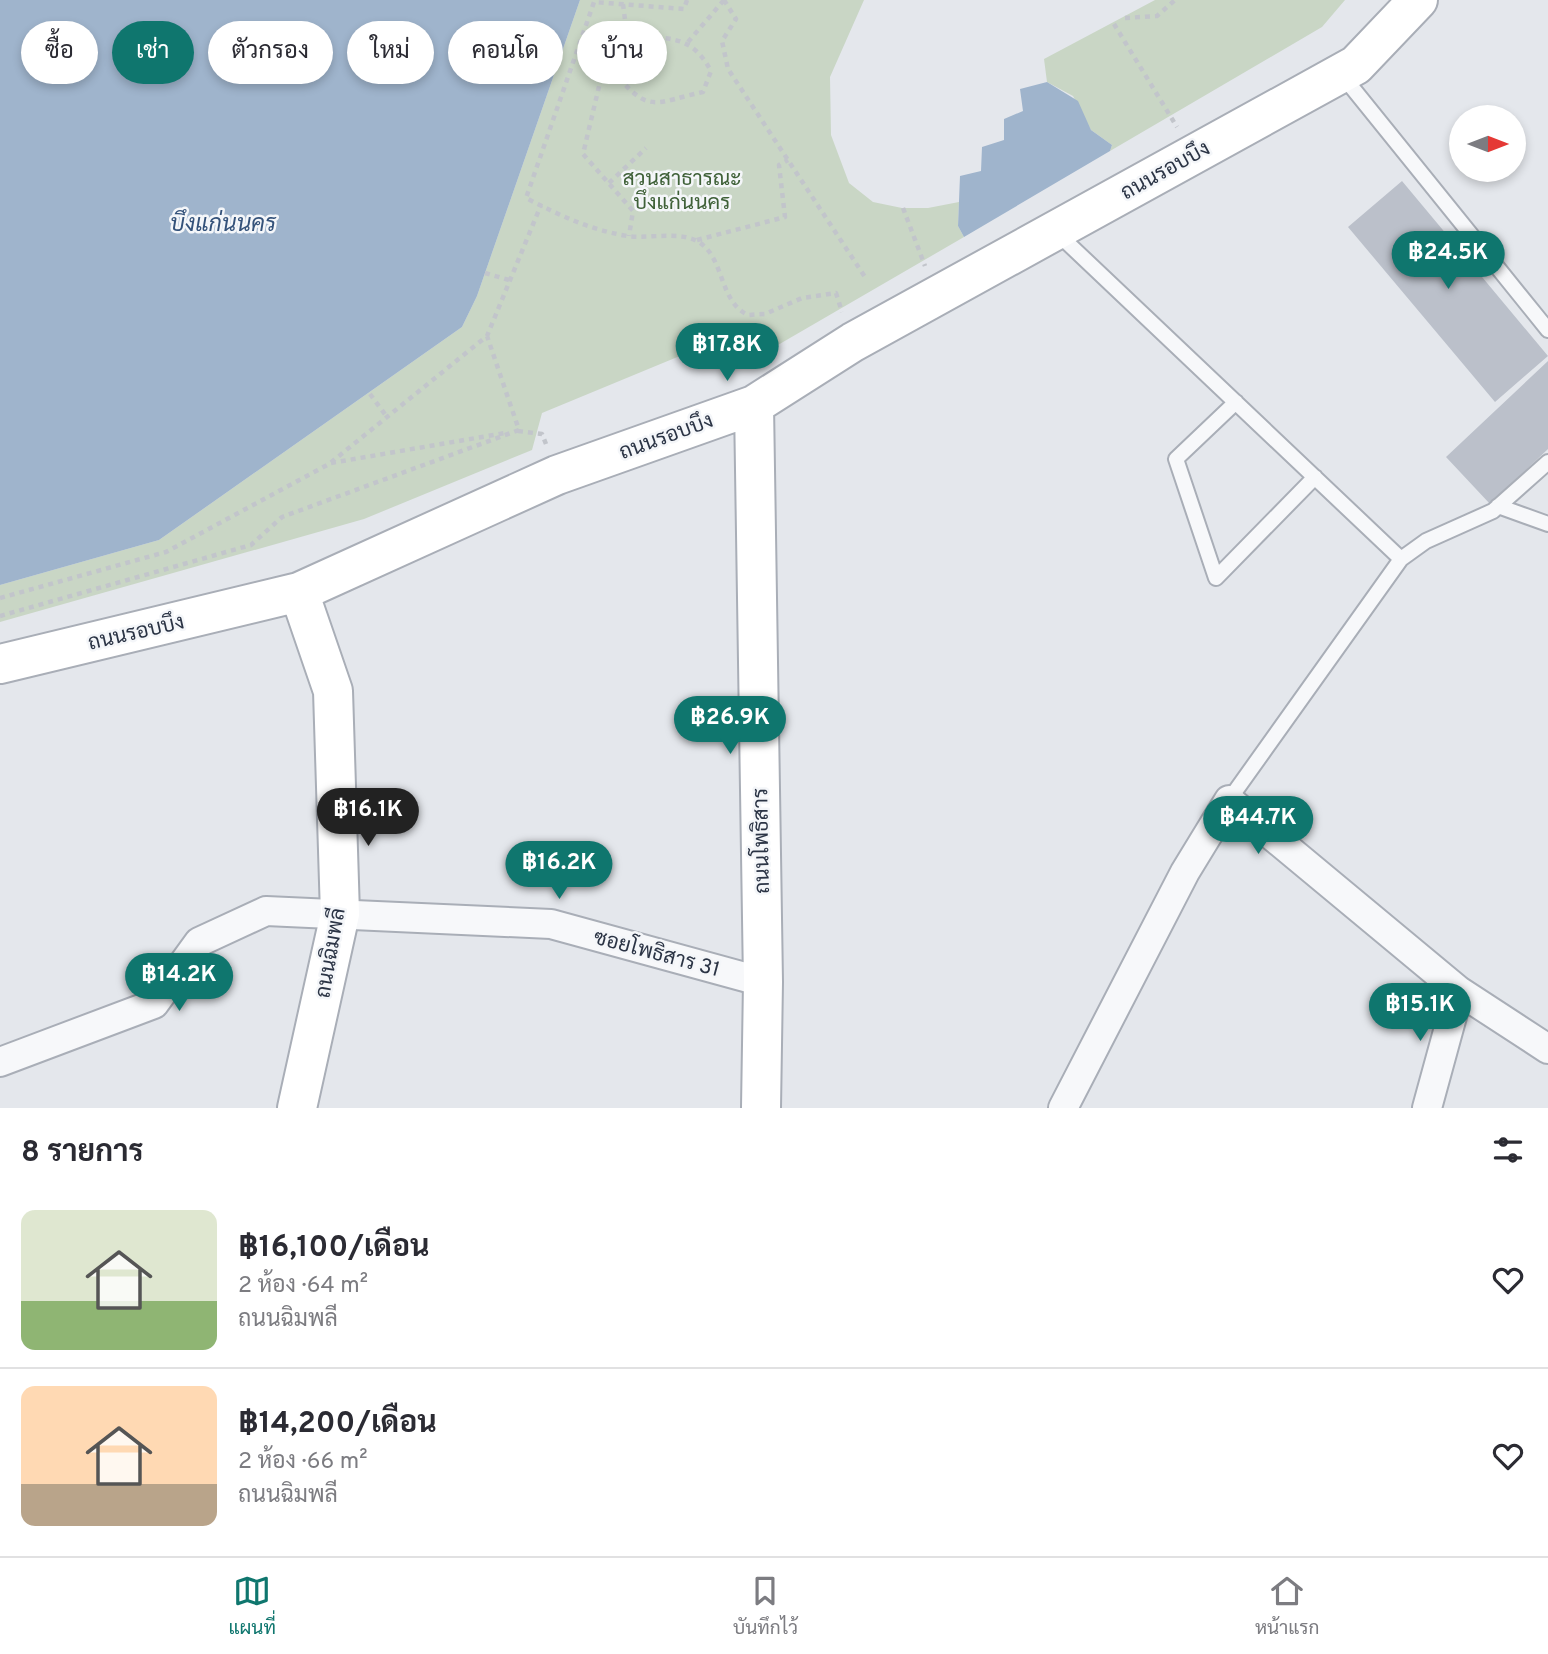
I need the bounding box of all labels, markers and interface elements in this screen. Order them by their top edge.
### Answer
chip: ซื้อ [21,21,98,84]
chip: เช่า [112,21,194,84]
chip: ตัวกรอง [208,21,333,84]
chip: ใหม่ [347,21,434,84]
chip: คอนโด [448,21,563,84]
chip: บ้าน [577,21,667,84]
north arrow [1449,105,1526,182]
map controls [1449,105,1526,182]
street label: ถนนรอบบึง [1116,135,1215,207]
park label: สวนสาธารณะ บึงแก่นนคร [622,166,742,217]
water label: บึงแก่นนคร [170,209,277,240]
pin: ฿24.5K [1391,232,1505,291]
text: ฿24.5K [1408,239,1488,268]
pin: ฿17.8K [670,324,784,383]
text: ฿17.8K [692,331,762,360]
street label: ถนนรอบบึง [615,407,717,467]
street label: ถนนรอบบึง [85,608,187,658]
pin: ฿26.9K [673,696,787,756]
text: ฿26.9K [690,704,770,733]
pin: ฿16.1K [311,788,425,848]
street label: ถนนโพธิสาร [747,788,777,894]
text: ฿16.1K [333,796,403,825]
pin: ฿44.7K [1201,796,1315,856]
text: ฿44.7K [1219,804,1297,833]
pin: ฿16.2K [502,842,616,901]
text: ฿16.2K [521,849,597,878]
street label: ถนนฉิมพลี [309,906,353,1000]
street label: ซอยโพธิสาร 31 [591,924,723,984]
pin: ฿14.2K [122,954,236,1013]
text: ฿14.2K [141,961,217,990]
pin: ฿15.1K [1363,984,1477,1043]
text: ฿15.1K [1385,991,1455,1020]
icon: filters [1489,1131,1527,1169]
text: 8 รายการ [21,1135,143,1172]
text: ฿16,100/เดือน [238,1230,430,1267]
icon: home [77,1238,161,1322]
icon: heart [1489,1261,1527,1299]
text: 2 ห้อง · 64 m² [238,1272,368,1301]
text: ถนนฉิมพลี [238,1306,338,1335]
text: ฿14,200/เดือน [238,1406,437,1443]
icon: home [77,1414,161,1498]
icon: heart [1489,1437,1527,1475]
text: 2 ห้อง · 66 m² [238,1448,368,1477]
text: ถนนฉิมพลี [238,1482,338,1511]
tab: แผนที่ [229,1572,276,1641]
tab: บันทึกไว้ [733,1572,798,1641]
tab: หน้าแรก [1255,1572,1319,1641]

